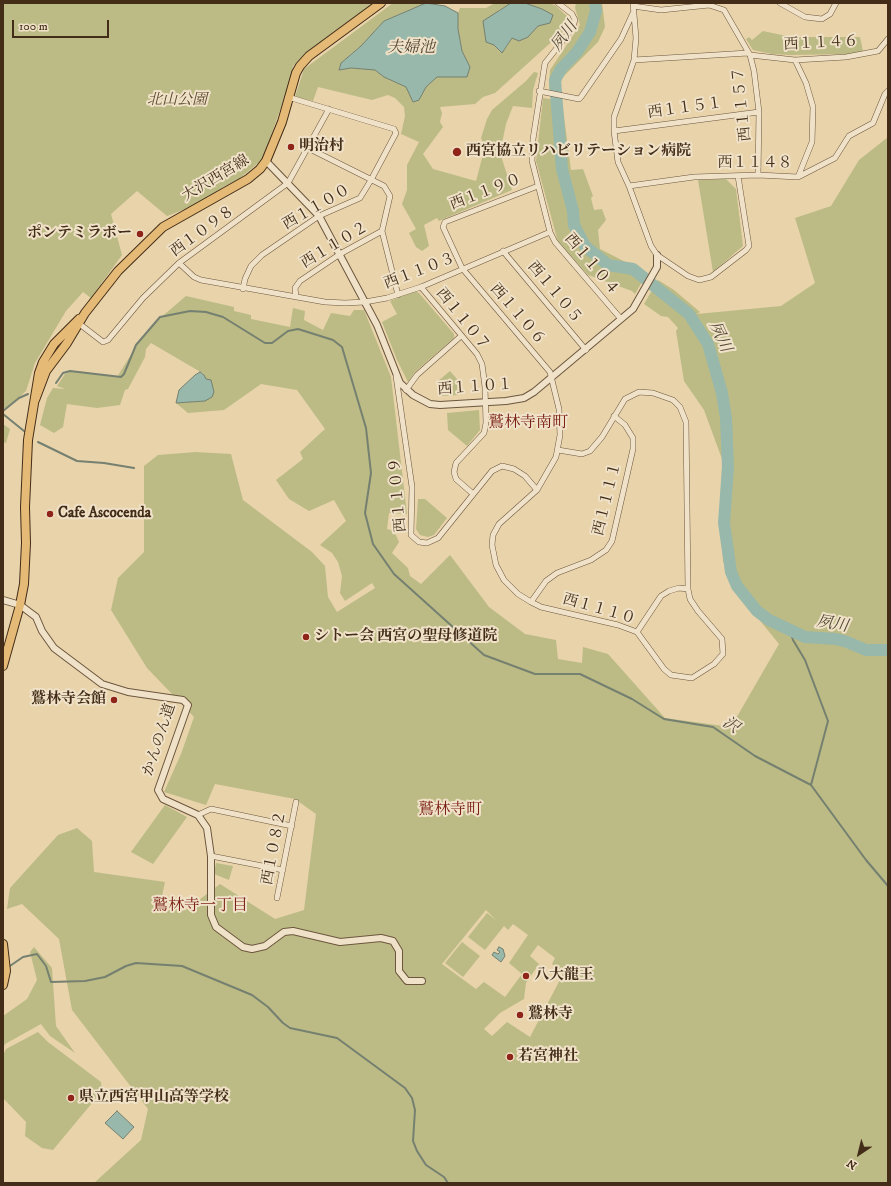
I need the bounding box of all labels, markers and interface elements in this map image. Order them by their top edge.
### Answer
scale bar [14,12,111,38]
water label: 夙川 [548,18,582,56]
text: 100 m [19,19,48,34]
street label: 西１１４６ [783,33,859,55]
water label: 夫婦池 [387,39,435,59]
street label: 西１１５７ [730,66,756,142]
park label: 北山公園 [147,92,207,110]
street label: 西１１５１ [647,95,723,123]
place label: 明治村 [299,138,344,156]
marker: 明治村 [286,142,296,152]
place label: 西宮協立リハビリテーション病院 [466,143,691,161]
marker: 西宮協立リハビリテーション病院 [451,146,463,158]
street label: 大沢西宮線 [179,152,253,206]
street label: 西１１４８ [718,155,792,173]
street label: 西１１９０ [448,171,524,215]
street label: 西１１００ [280,181,354,235]
street label: 西１０９８ [167,203,239,261]
street label: 西１１０２ [298,219,372,273]
place label: ポンテミラボー [27,225,132,243]
marker: ポンテミラボー [135,229,145,239]
street label: 西１１０４ [560,230,622,300]
street label: 西１１０３ [382,250,458,294]
street label: 西１１０５ [523,258,585,328]
street label: 西１１０６ [486,281,548,349]
street label: 西１１０７ [431,285,493,355]
water label: 夙川 [704,318,734,356]
street label: 西１１０１ [437,376,513,400]
district label: 鷲林寺南町 [488,414,568,434]
street label: 西１１０９ [387,457,411,533]
street label: 西１１１１ [590,460,626,538]
place label: Cafe Ascocenda [58,505,151,523]
marker: Cafe Ascocenda [45,509,55,519]
street label: 西１１１０ [560,591,638,629]
water label: 夙川 [815,613,849,637]
place label: シトー会 西宮の聖母修道院 [314,628,497,646]
marker: シトー会 西宮の聖母修道院 [301,632,311,642]
place label: 鷲林寺会館 [31,691,106,709]
marker: 鷲林寺会館 [109,695,119,705]
street label: かんのん道 [140,702,180,778]
water label: 沢 [718,714,742,738]
district label: 鷲林寺町 [418,801,482,821]
street label: 西１０８２ [259,809,291,887]
district label: 鷲林寺一丁目 [152,897,248,917]
place label: 八大龍王 [534,967,594,985]
marker: 八大龍王 [521,971,531,981]
place label: 鷲林寺 [528,1006,573,1024]
marker: 鷲林寺 [515,1010,525,1020]
place label: 若宮神社 [518,1048,578,1066]
marker: 若宮神社 [505,1052,515,1062]
place label: 県立西宮甲山高等学校 [79,1089,229,1107]
marker: 県立西宮甲山高等学校 [66,1093,76,1103]
north arrow [839,1134,879,1174]
text: N [844,1156,860,1172]

